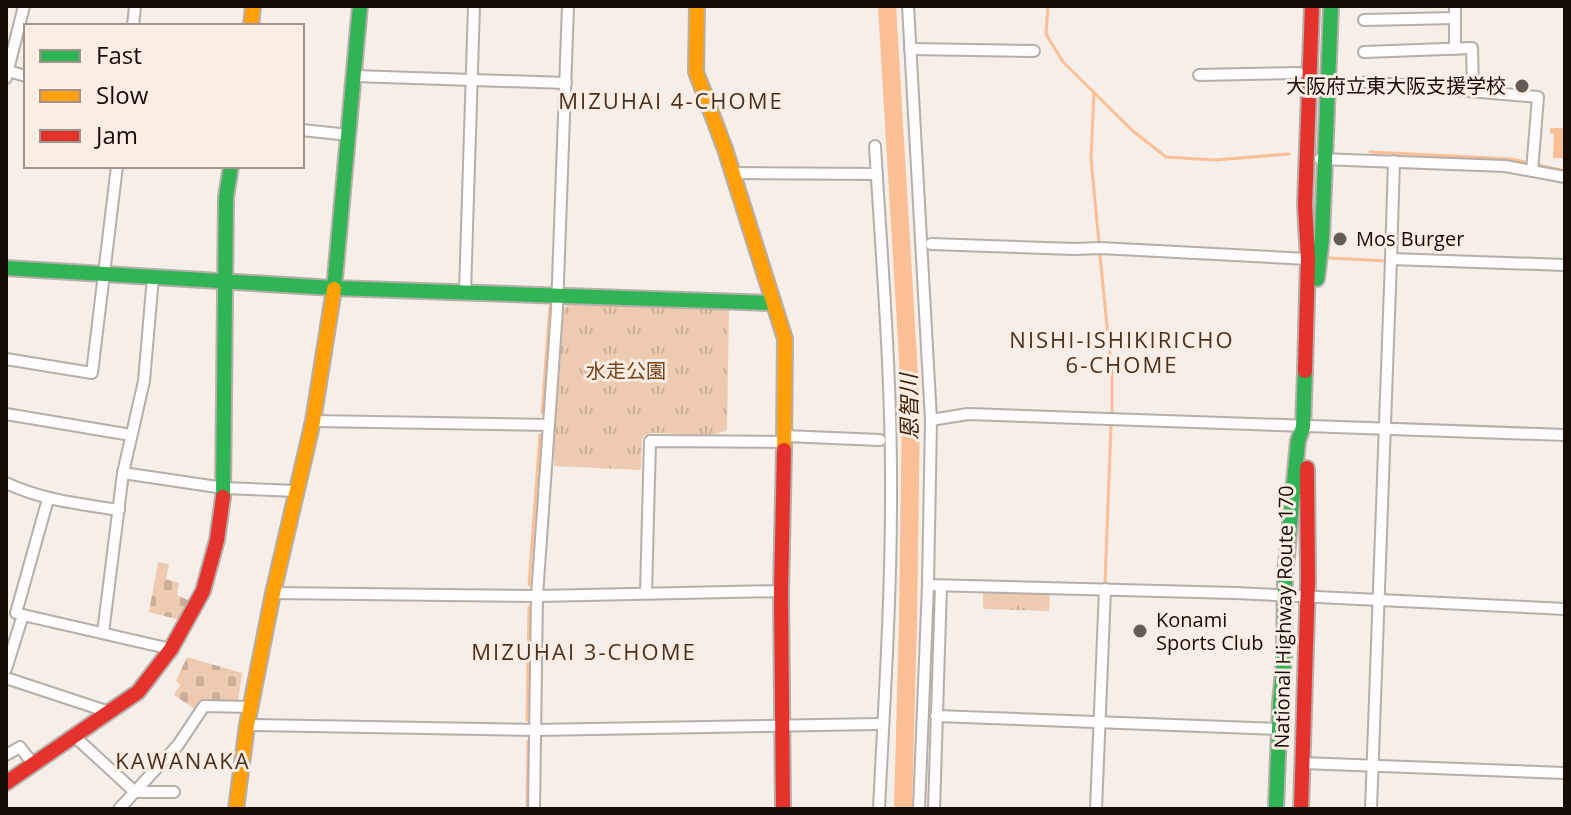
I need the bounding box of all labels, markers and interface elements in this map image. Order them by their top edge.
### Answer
legend [24,24,304,168]
text: Fast [96,38,142,71]
place label: 大阪府立東大阪支援学校 [1286,72,1506,99]
marker: 大阪府立東大阪支援学校 [1513,77,1531,95]
text: Slow [96,78,149,111]
district label: MIZUHAI 4-CHOME [558,85,784,115]
text: Jam [94,118,138,151]
place label: Mos Burger [1356,225,1464,252]
marker: Mos Burger [1331,230,1349,248]
district label: NISHI-ISHIKIRICHO 6-CHOME [1009,324,1235,379]
park label: 水走公園 [586,357,666,384]
water label: 恩智川 [892,372,924,440]
street label: National Highway Route 170 [1268,485,1299,749]
place label: Konami Sports Club [1156,606,1263,656]
marker: Konami Sports Club [1131,622,1149,640]
district label: MIZUHAI 3-CHOME [471,636,697,666]
district label: KAWANAKA [115,745,251,775]

